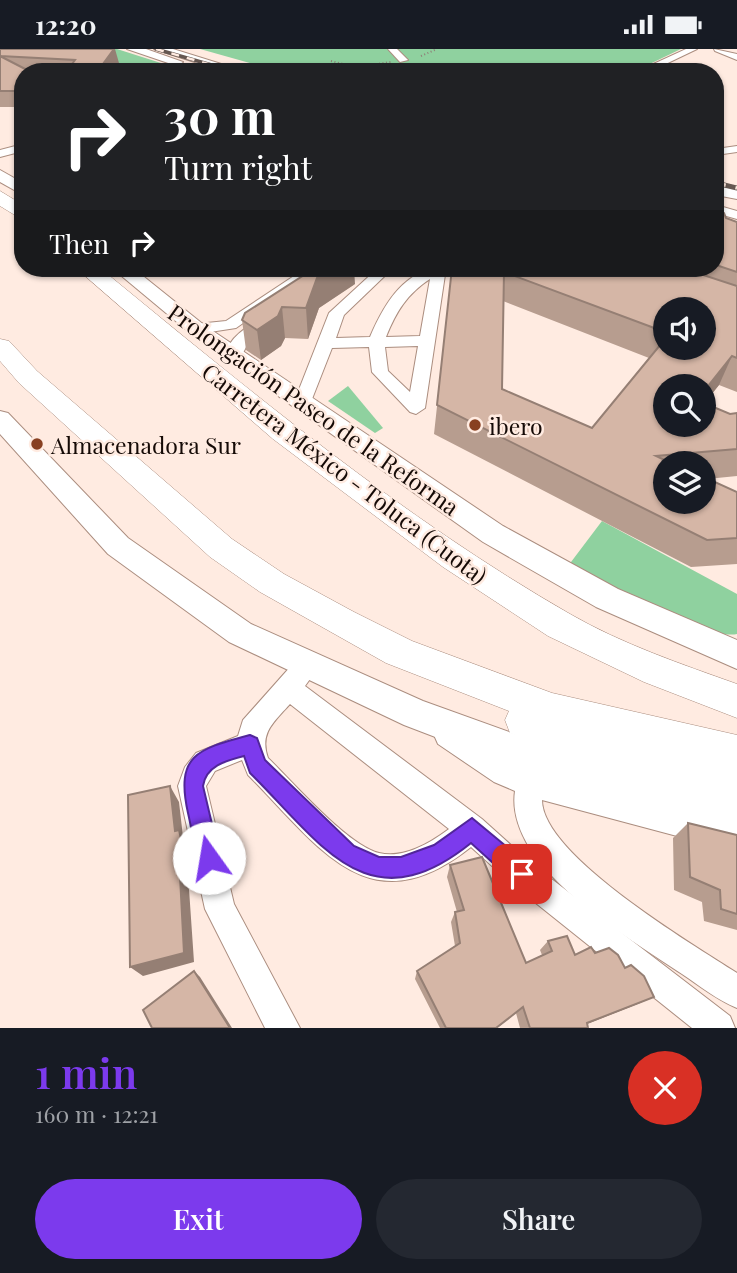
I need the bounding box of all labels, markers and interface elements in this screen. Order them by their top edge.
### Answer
text: 12:20 [35,7,96,42]
text: 30 m [164,82,275,147]
icon: right [49,91,140,182]
text: Turn right [164,145,312,188]
icon: right [123,224,161,262]
text: Then [49,226,109,261]
street label: Prolongación Paseo de la Reforma [162,296,466,522]
map controls [653,297,716,514]
button: sound [653,297,716,360]
street label: Carretera México - Toluca (Cuota) [196,356,494,590]
button: search [653,374,716,437]
place label: ibero [489,410,543,441]
marker: ibero [467,417,483,433]
place label: Almacenadora Sur [50,429,241,460]
marker: Almacenadora Sur [29,436,45,452]
button: layers [653,451,716,514]
position arrow [172,821,246,895]
pin [492,844,552,904]
icon: arrive [503,855,541,893]
text: 1 min [35,1044,137,1100]
button: close [628,1051,702,1125]
text: 160 m · 12:21 [35,1098,158,1129]
button: Exit [35,1179,362,1259]
button: Share [376,1179,702,1259]

